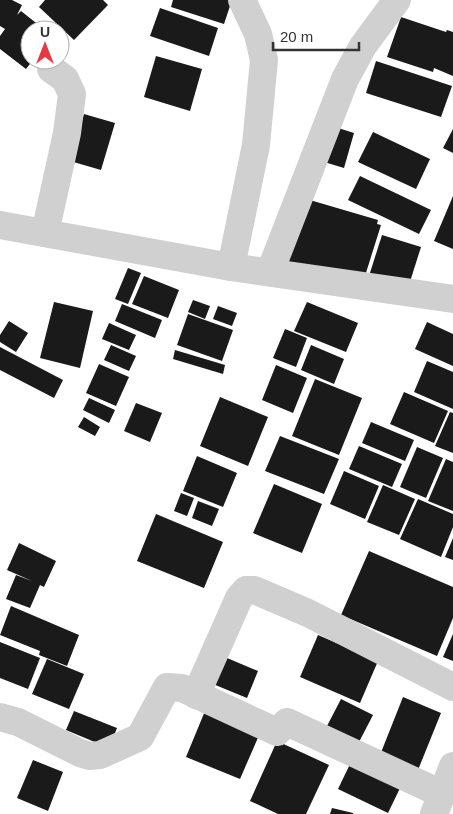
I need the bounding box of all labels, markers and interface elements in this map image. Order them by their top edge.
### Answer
north arrow [20,20,70,70]
scale bar [273,20,359,52]
text: U [40,24,50,40]
text: 20 m [280,28,313,45]

